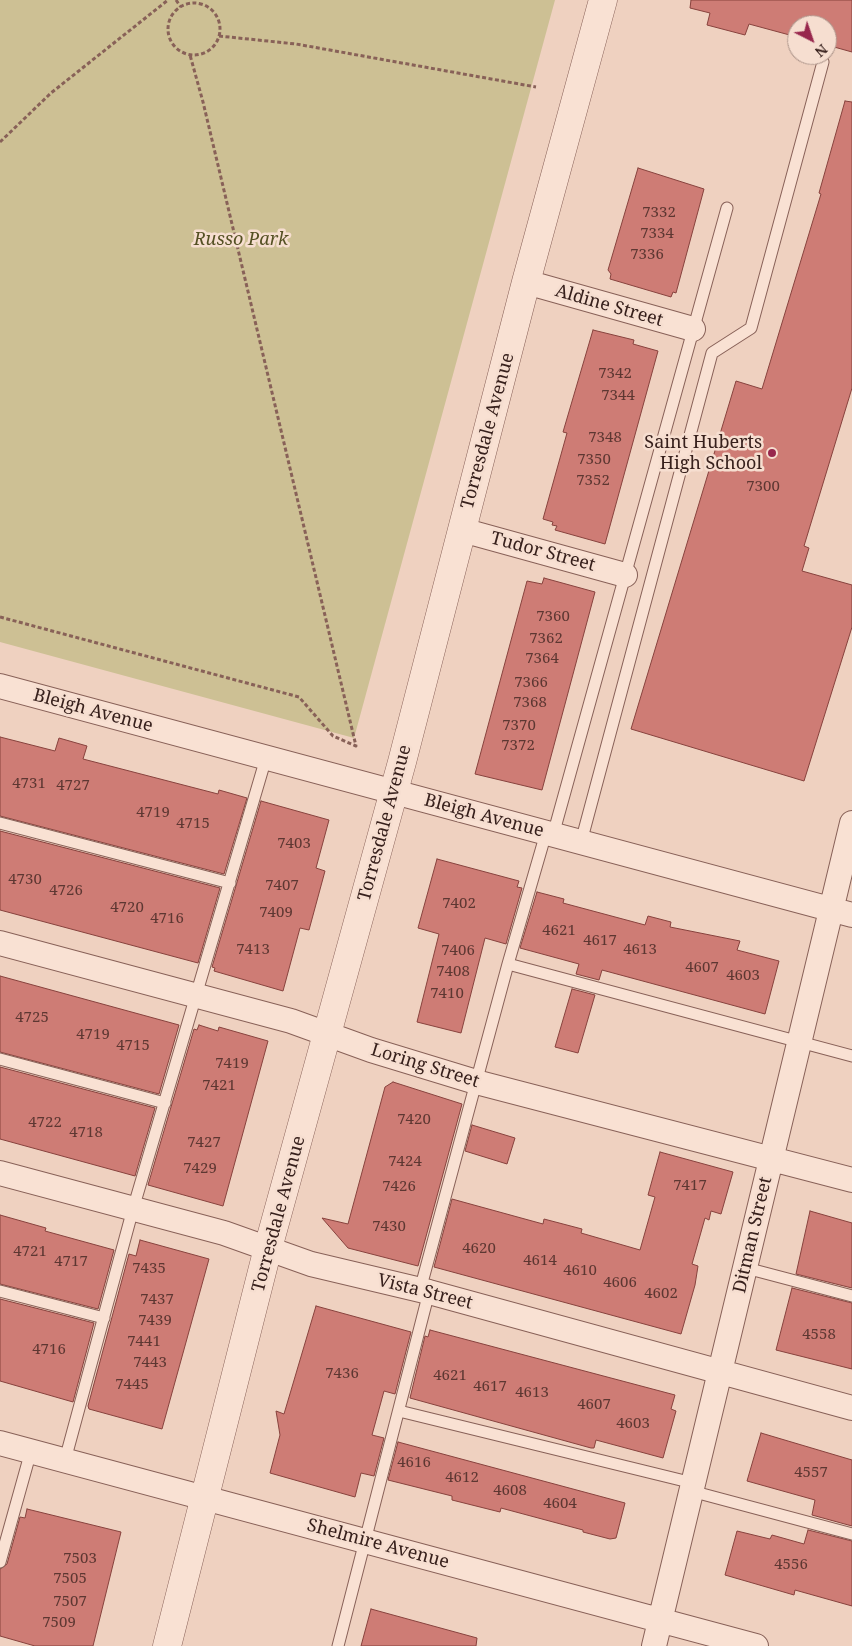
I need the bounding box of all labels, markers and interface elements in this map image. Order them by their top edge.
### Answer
north arrow [787,15,837,65]
text: N [811,40,832,62]
house number: 7332 [642,204,676,222]
house number: 7334 [640,225,674,243]
park label: Russo Park [194,229,288,251]
house number: 7336 [630,246,664,264]
street label: Aldine Street [553,280,665,332]
street label: Torresdale Avenue [457,351,519,511]
house number: 7342 [598,365,632,383]
house number: 7344 [601,387,635,405]
house number: 7348 [588,429,622,447]
place label: Saint Huberts High School [644,432,762,474]
marker: Saint Huberts High School [766,447,778,459]
house number: 7350 [577,451,611,469]
house number: 7352 [576,472,610,490]
house number: 7300 [746,478,780,496]
street label: Tudor Street [488,528,598,576]
house number: 7360 [536,608,570,626]
house number: 7362 [529,630,563,648]
house number: 7364 [525,650,559,668]
house number: 7366 [514,674,548,692]
street label: Bleigh Avenue [31,685,155,737]
house number: 7368 [513,694,547,712]
house number: 7370 [502,717,536,735]
house number: 7372 [501,737,535,755]
street label: Torresdale Avenue [354,743,416,903]
house number: 4731 [12,775,46,793]
house number: 4727 [56,777,90,795]
street label: Bleigh Avenue [422,790,546,842]
house number: 4719 [136,804,170,822]
house number: 4715 [176,815,210,833]
house number: 7403 [277,835,311,853]
house number: 4730 [8,871,42,889]
house number: 7407 [265,877,299,895]
house number: 4726 [49,882,83,900]
house number: 7402 [442,895,476,913]
house number: 4720 [110,899,144,917]
house number: 7409 [259,904,293,922]
house number: 4716 [150,910,184,928]
house number: 4621 [542,922,576,940]
house number: 4617 [583,932,617,950]
house number: 7413 [236,941,270,959]
house number: 4613 [623,941,657,959]
house number: 7406 [441,942,475,960]
house number: 4607 [685,959,719,977]
house number: 7408 [436,963,470,981]
house number: 4603 [726,967,760,985]
house number: 7410 [430,985,464,1003]
house number: 4725 [15,1009,49,1027]
house number: 4719 [76,1026,110,1044]
house number: 4715 [116,1037,150,1055]
street label: Loring Street [368,1039,482,1093]
house number: 7419 [215,1055,249,1073]
house number: 7421 [202,1077,236,1095]
house number: 7420 [397,1111,431,1129]
house number: 4722 [28,1114,62,1132]
house number: 4718 [69,1124,103,1142]
house number: 7427 [187,1134,221,1152]
street label: Torresdale Avenue [248,1134,310,1294]
house number: 7424 [388,1153,422,1171]
house number: 7429 [183,1160,217,1178]
street label: Ditman Street [729,1175,777,1295]
house number: 7417 [673,1177,707,1195]
house number: 7426 [382,1178,416,1196]
house number: 7430 [372,1218,406,1236]
house number: 4620 [462,1240,496,1258]
house number: 4721 [13,1243,47,1261]
house number: 4614 [523,1252,557,1270]
house number: 4717 [54,1253,88,1271]
house number: 7435 [132,1260,166,1278]
house number: 4610 [563,1262,597,1280]
street label: Vista Street [375,1270,475,1314]
house number: 4606 [603,1274,637,1292]
house number: 4602 [644,1285,678,1303]
house number: 7437 [140,1291,174,1309]
house number: 7439 [138,1312,172,1330]
house number: 4558 [802,1326,836,1344]
house number: 7441 [127,1333,161,1351]
house number: 4716 [32,1341,66,1359]
house number: 7443 [133,1354,167,1372]
house number: 7436 [325,1365,359,1383]
house number: 4621 [433,1367,467,1385]
house number: 7445 [115,1376,149,1394]
house number: 4617 [473,1378,507,1396]
house number: 4613 [515,1384,549,1402]
house number: 4607 [577,1396,611,1414]
house number: 4603 [616,1415,650,1433]
house number: 4616 [397,1454,431,1472]
house number: 4557 [794,1464,828,1482]
house number: 4612 [445,1469,479,1487]
house number: 4608 [493,1482,527,1500]
house number: 4604 [543,1495,577,1513]
street label: Shelmire Avenue [305,1515,451,1573]
house number: 7503 [63,1550,97,1568]
house number: 4556 [774,1556,808,1574]
house number: 7505 [53,1570,87,1588]
house number: 7507 [53,1593,87,1611]
house number: 7509 [42,1614,76,1632]

